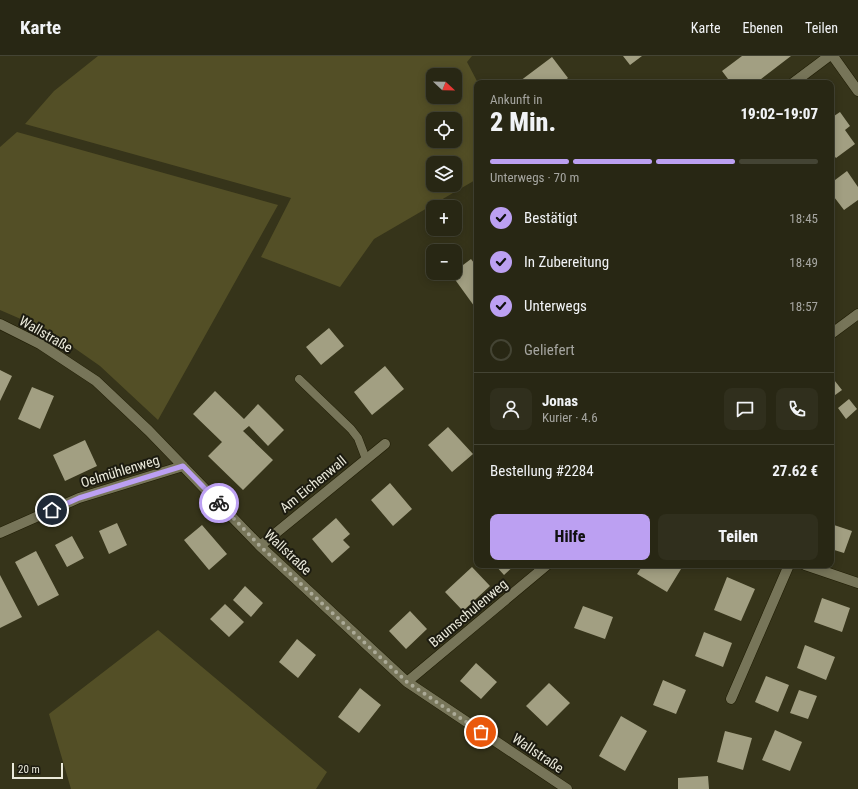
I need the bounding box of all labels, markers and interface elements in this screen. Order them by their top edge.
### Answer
text: Karte [20,16,61,39]
text: Karte [691,20,720,36]
text: Ebenen [742,20,783,36]
text: Teilen [805,20,838,36]
north arrow [426,68,462,104]
map controls [426,68,462,280]
text: Ankunft in [490,92,542,107]
text: 19:02–19:07 [740,105,818,123]
text: 2 Min. [490,107,556,137]
button: locate [426,112,462,148]
button: layers [426,156,462,192]
text: Unterwegs · 70 m [490,170,579,185]
button: + [426,200,462,236]
icon: check [490,207,512,229]
text: Bestätigt [524,209,577,227]
text: 18:45 [789,211,818,226]
button: − [426,244,462,280]
icon: check [490,251,512,273]
text: In Zubereitung [524,253,609,271]
text: 18:49 [789,255,818,270]
icon: check [490,295,512,317]
text: Unterwegs [524,297,587,315]
text: 18:57 [789,299,818,314]
street label: Wallstraße [17,312,76,356]
text: Geliefert [524,341,575,359]
button: person [490,388,532,430]
button: chat [724,388,766,430]
button: phone [776,388,818,430]
text: Jonas [542,392,578,410]
text: Kurier · 4.6 [542,410,598,425]
street label: Oelmühlenweg [79,451,161,491]
street label: Am Eichenwall [277,452,349,516]
text: Bestellung #2284 [490,462,594,480]
text: 27.62 € [772,462,818,480]
courier [199,483,239,523]
icon: bike [208,492,230,514]
pin [35,493,69,527]
icon: home [41,499,63,521]
button: Hilfe [490,514,650,560]
button: Teilen [658,514,818,560]
street label: Wallstraße [261,526,315,578]
street label: Baumschulenweg [426,576,510,650]
pin [464,715,498,749]
icon: bag [470,721,492,743]
street label: Wallstraße [509,730,567,776]
scale bar [12,761,63,780]
text: 20 m [18,763,40,776]

